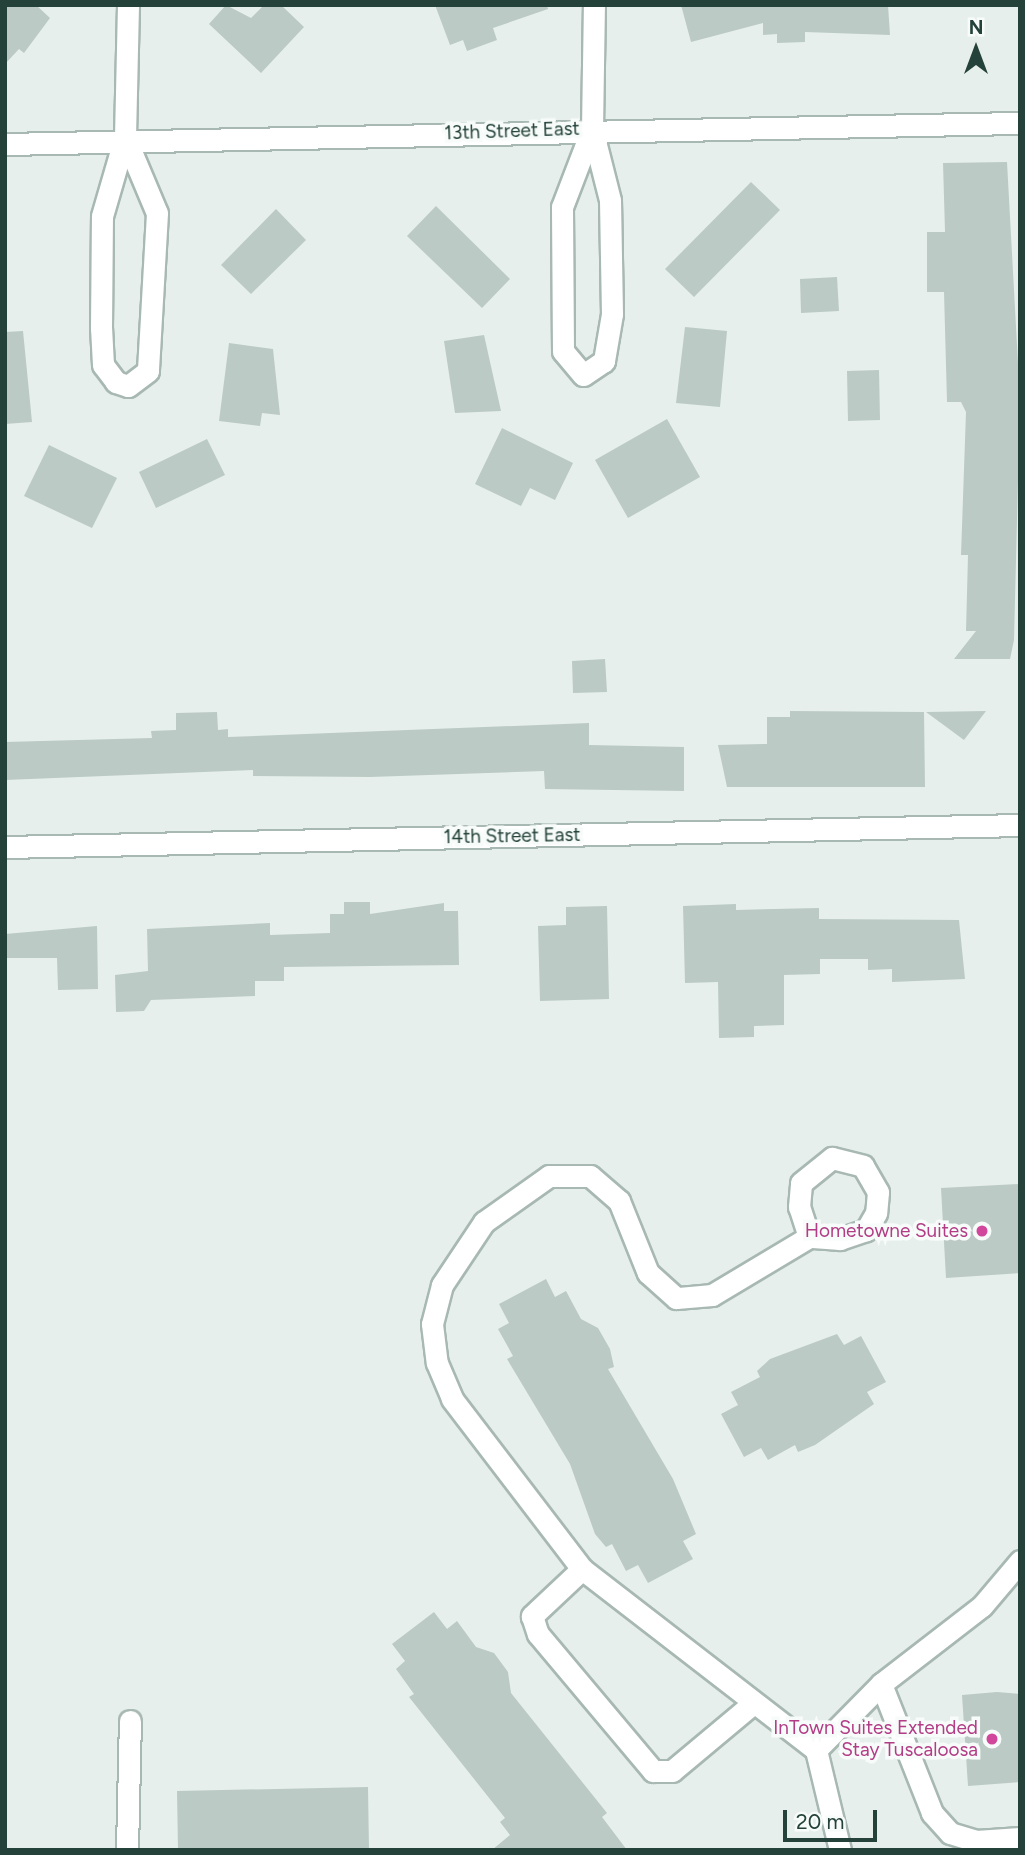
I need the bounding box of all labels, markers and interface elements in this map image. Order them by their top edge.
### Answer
north arrow [941,14,1011,84]
text: N [969,16,983,39]
street label: 13th Street East [444,117,580,145]
street label: 14th Street East [443,823,581,849]
place label: Hometowne Suites [805,1220,968,1242]
marker: Hometowne Suites [974,1223,990,1239]
place label: InTown Suites Extended Stay Tuscaloosa [773,1717,978,1761]
marker: InTown Suites Extended Stay Tuscaloosa [984,1731,1000,1747]
scale bar [787,1796,881,1840]
text: 20 m [796,1809,844,1834]

